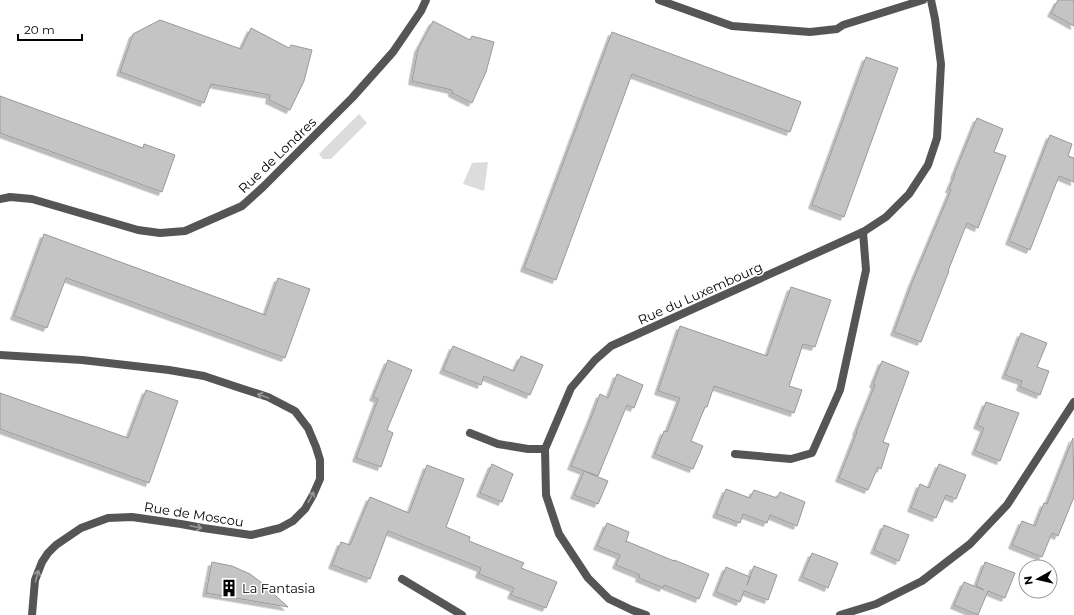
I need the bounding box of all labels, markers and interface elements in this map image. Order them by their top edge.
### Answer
scale bar [18,16,82,42]
text: 20 m [24,22,55,37]
street label: Rue de Londres [235,114,319,196]
street label: Rue du Luxembourg [635,258,765,328]
one-way arrow [257,392,270,399]
one-way arrow [308,492,316,504]
street label: Rue de Moscou [143,498,245,530]
one-way arrow [190,523,203,531]
north arrow [1018,559,1058,599]
one-way arrow [33,570,41,583]
text: N [1021,575,1036,586]
building icon: La Fantasia [219,578,239,598]
place label: La Fantasia [242,580,315,596]

